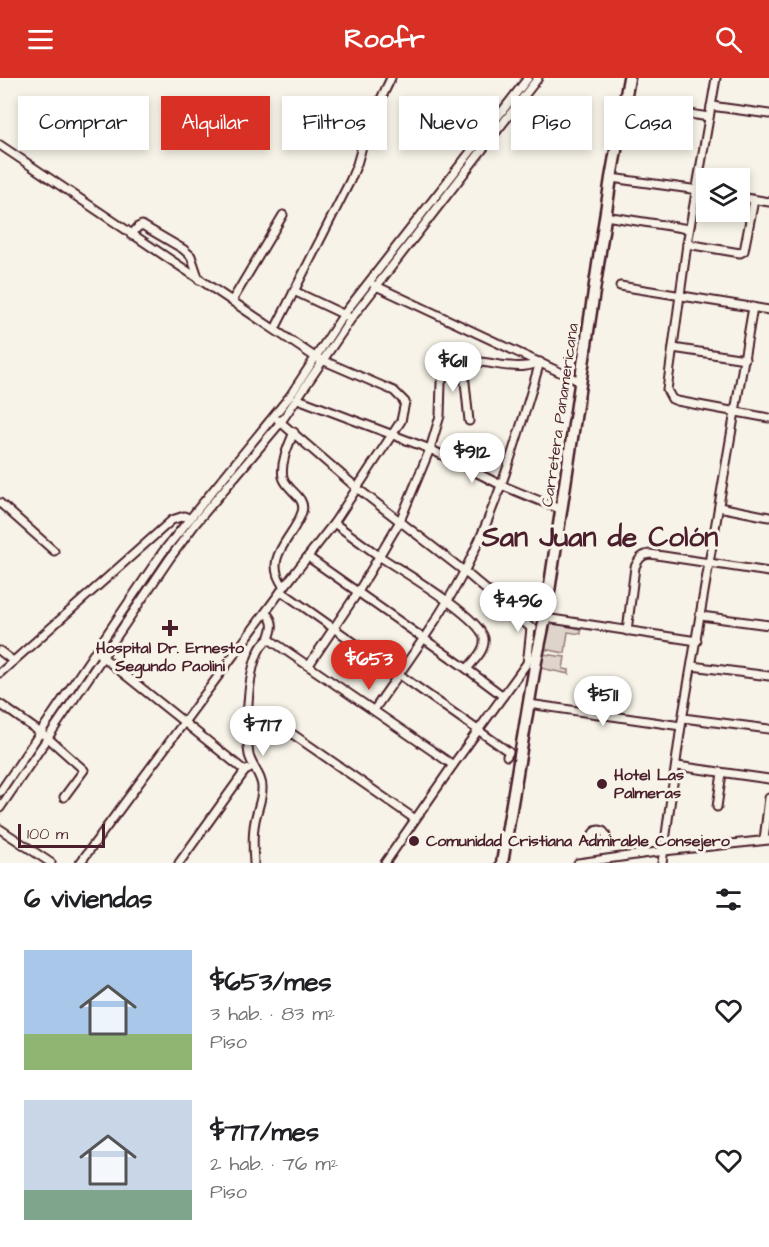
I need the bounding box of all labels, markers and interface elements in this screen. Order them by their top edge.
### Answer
text: Roofr [344,20,425,58]
icon: menu [24,23,57,56]
icon: search [712,23,745,56]
chip: Comprar [18,96,149,150]
chip: Alquilar [161,96,270,150]
chip: Filtros [282,96,387,150]
chip: Nuevo [399,96,499,150]
chip: Piso [511,96,592,150]
chip: Casa [604,96,693,150]
map controls [696,168,750,222]
button: layers [696,168,750,222]
street label: Carretera Panamericana [536,322,584,508]
pin: $611 [417,342,489,393]
text: $611 [439,347,467,375]
pin: $912 [436,433,508,484]
text: $912 [454,438,490,466]
district label: San Juan de Colón [481,518,718,557]
pin: $496 [482,582,554,633]
text: $496 [494,587,542,615]
marker: Hospital Dr. Ernesto Segundo Paolini [161,619,179,637]
place label: Hospital Dr. Ernesto Segundo Paolini [96,637,245,679]
pin: $653 [333,640,405,691]
text: $653 [345,645,393,673]
pin: $511 [567,676,639,727]
text: $511 [588,681,618,709]
pin: $717 [227,706,299,757]
text: $717 [244,711,282,739]
place label: Hotel Las Palmeras [614,764,684,804]
marker: Hotel Las Palmeras [595,777,609,791]
scale bar [18,821,105,848]
text: 100 m [27,823,68,845]
place label: Comunidad Cristiana Admirable Consejero [426,830,731,852]
marker: Comunidad Cristiana Admirable Consejero [407,834,421,848]
text: 6 viviendas [24,881,152,917]
icon: filters [712,883,745,916]
text: $653/mes [210,964,332,1000]
icon: home [72,974,144,1046]
icon: heart [712,994,745,1027]
text: 3 hab. · 83 m² [210,1000,335,1028]
text: Piso [210,1028,247,1056]
text: $717/mes [210,1114,319,1150]
icon: home [72,1124,144,1196]
icon: heart [712,1144,745,1177]
text: 2 hab. · 76 m² [210,1150,338,1178]
text: Piso [210,1178,247,1206]

